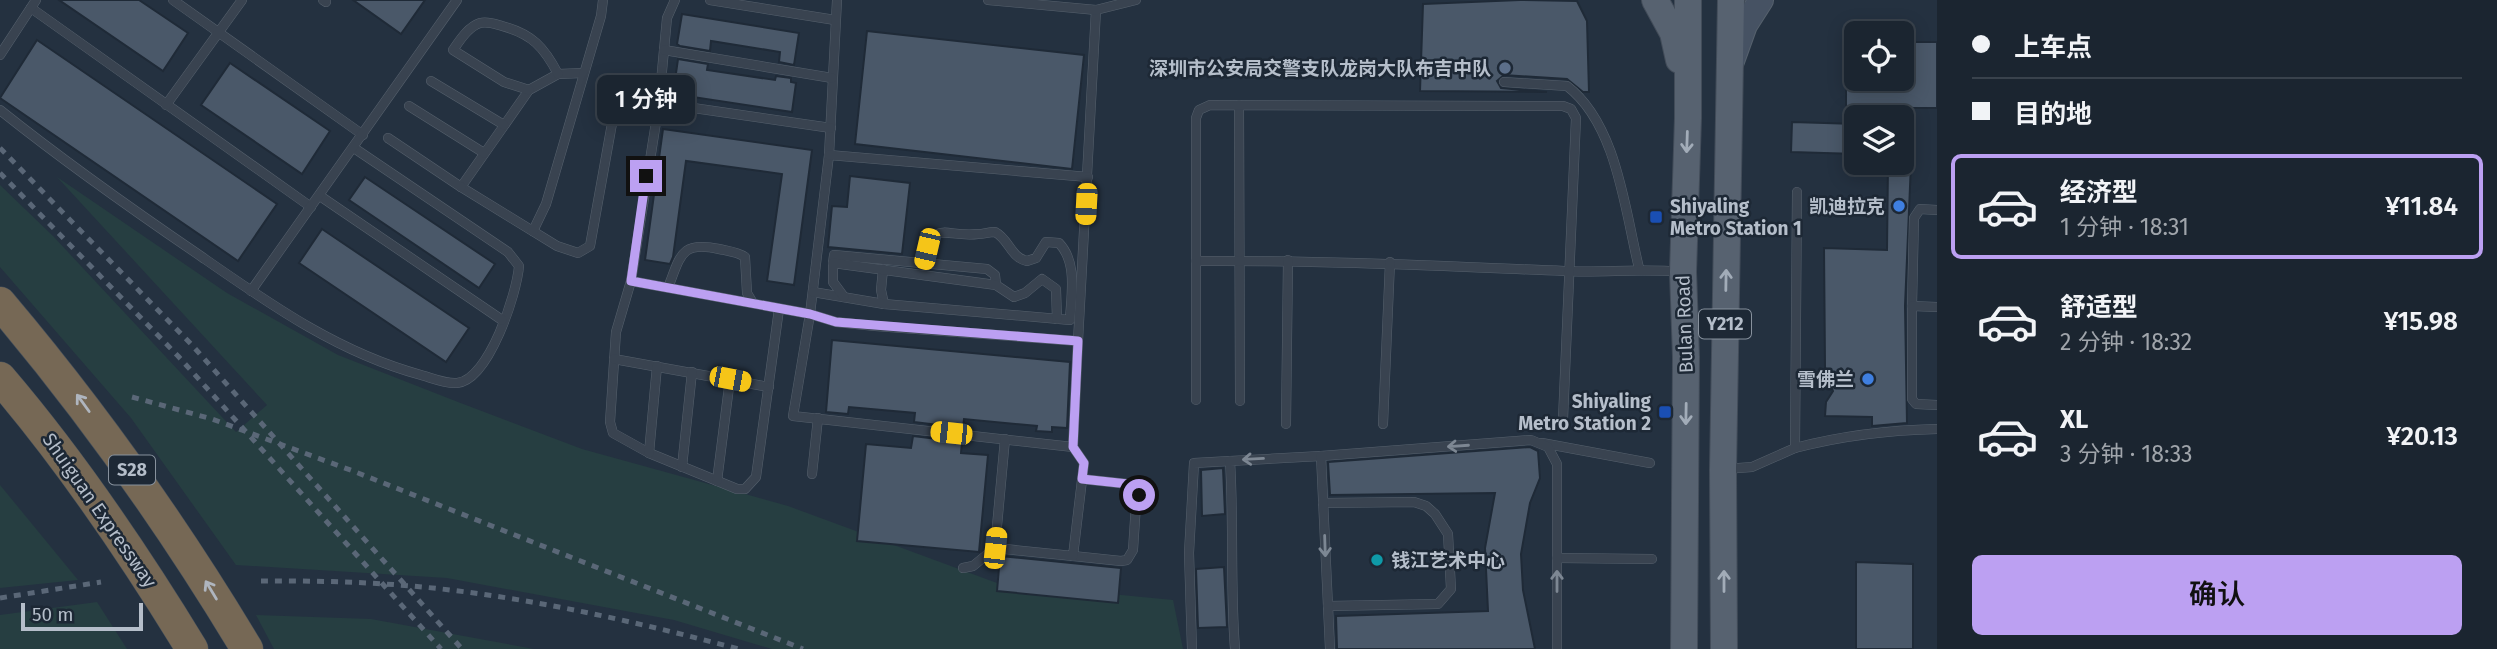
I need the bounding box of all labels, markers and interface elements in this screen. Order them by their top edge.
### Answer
map controls [1844,21,1914,175]
button: locate [1844,21,1914,91]
text: 上车点 [2014,32,2092,63]
place label: 深圳市公安局交警支队龙岗大队布吉中队 [1149,57,1491,80]
marker: 深圳市公安局交警支队龙岗大队布吉中队 [1497,60,1513,76]
callout: 1 分钟 [597,74,695,124]
text: 1 分钟 [615,85,677,113]
text: 目的地 [2014,99,2092,130]
button: layers [1844,105,1914,175]
one-way arrow [1681,130,1694,153]
route end [630,160,662,192]
icon: car [1976,175,2039,238]
text: 经济型 [2060,177,2138,208]
car [1075,182,1098,226]
text: ¥11.84 [2385,191,2458,222]
place label: Shiyaling Metro Station 1 [1670,195,1802,240]
place label: 凯迪拉克 [1809,195,1885,218]
marker: 凯迪拉克 [1891,198,1907,214]
marker: Shiyaling Metro Station 1 [1648,209,1664,225]
text: 1 分钟 · 18:31 [2060,213,2189,241]
car [913,226,942,272]
one-way arrow [1719,269,1732,292]
street label: Bulan Road [1671,274,1698,374]
icon: car [1976,290,2039,353]
text: 舒适型 [2060,292,2138,323]
text: ¥15.98 [2384,306,2458,337]
road number: Y212 [1699,310,1751,338]
text: 2 分钟 · 18:32 [2060,328,2192,356]
car [708,365,753,393]
place label: 雪佛兰 [1797,368,1854,391]
marker: 雪佛兰 [1860,371,1876,387]
place label: Shiyaling Metro Station 2 [1518,390,1652,435]
one-way arrow [76,394,90,413]
one-way arrow [1679,402,1693,425]
marker: Shiyaling Metro Station 2 [1657,404,1673,420]
text: XL [2060,404,2088,435]
icon: car [1976,405,2039,468]
car [930,420,973,446]
text: ¥20.13 [2387,421,2458,452]
street label: Shuiguan Expressway [38,429,162,592]
one-way arrow [1448,440,1470,453]
text: 3 分钟 · 18:33 [2060,440,2193,468]
one-way arrow [1242,453,1265,466]
road number: S28 [109,456,155,484]
route start [1123,479,1155,511]
car [983,526,1008,570]
one-way arrow [1319,534,1332,557]
place label: 钱江艺术中心 [1391,549,1505,572]
marker: 钱江艺术中心 [1369,552,1385,568]
button: 确认 [1972,555,2462,635]
one-way arrow [1550,570,1564,593]
one-way arrow [1717,570,1731,593]
one-way arrow [204,581,218,601]
scale bar [21,600,144,632]
text: 50 m [32,603,73,626]

